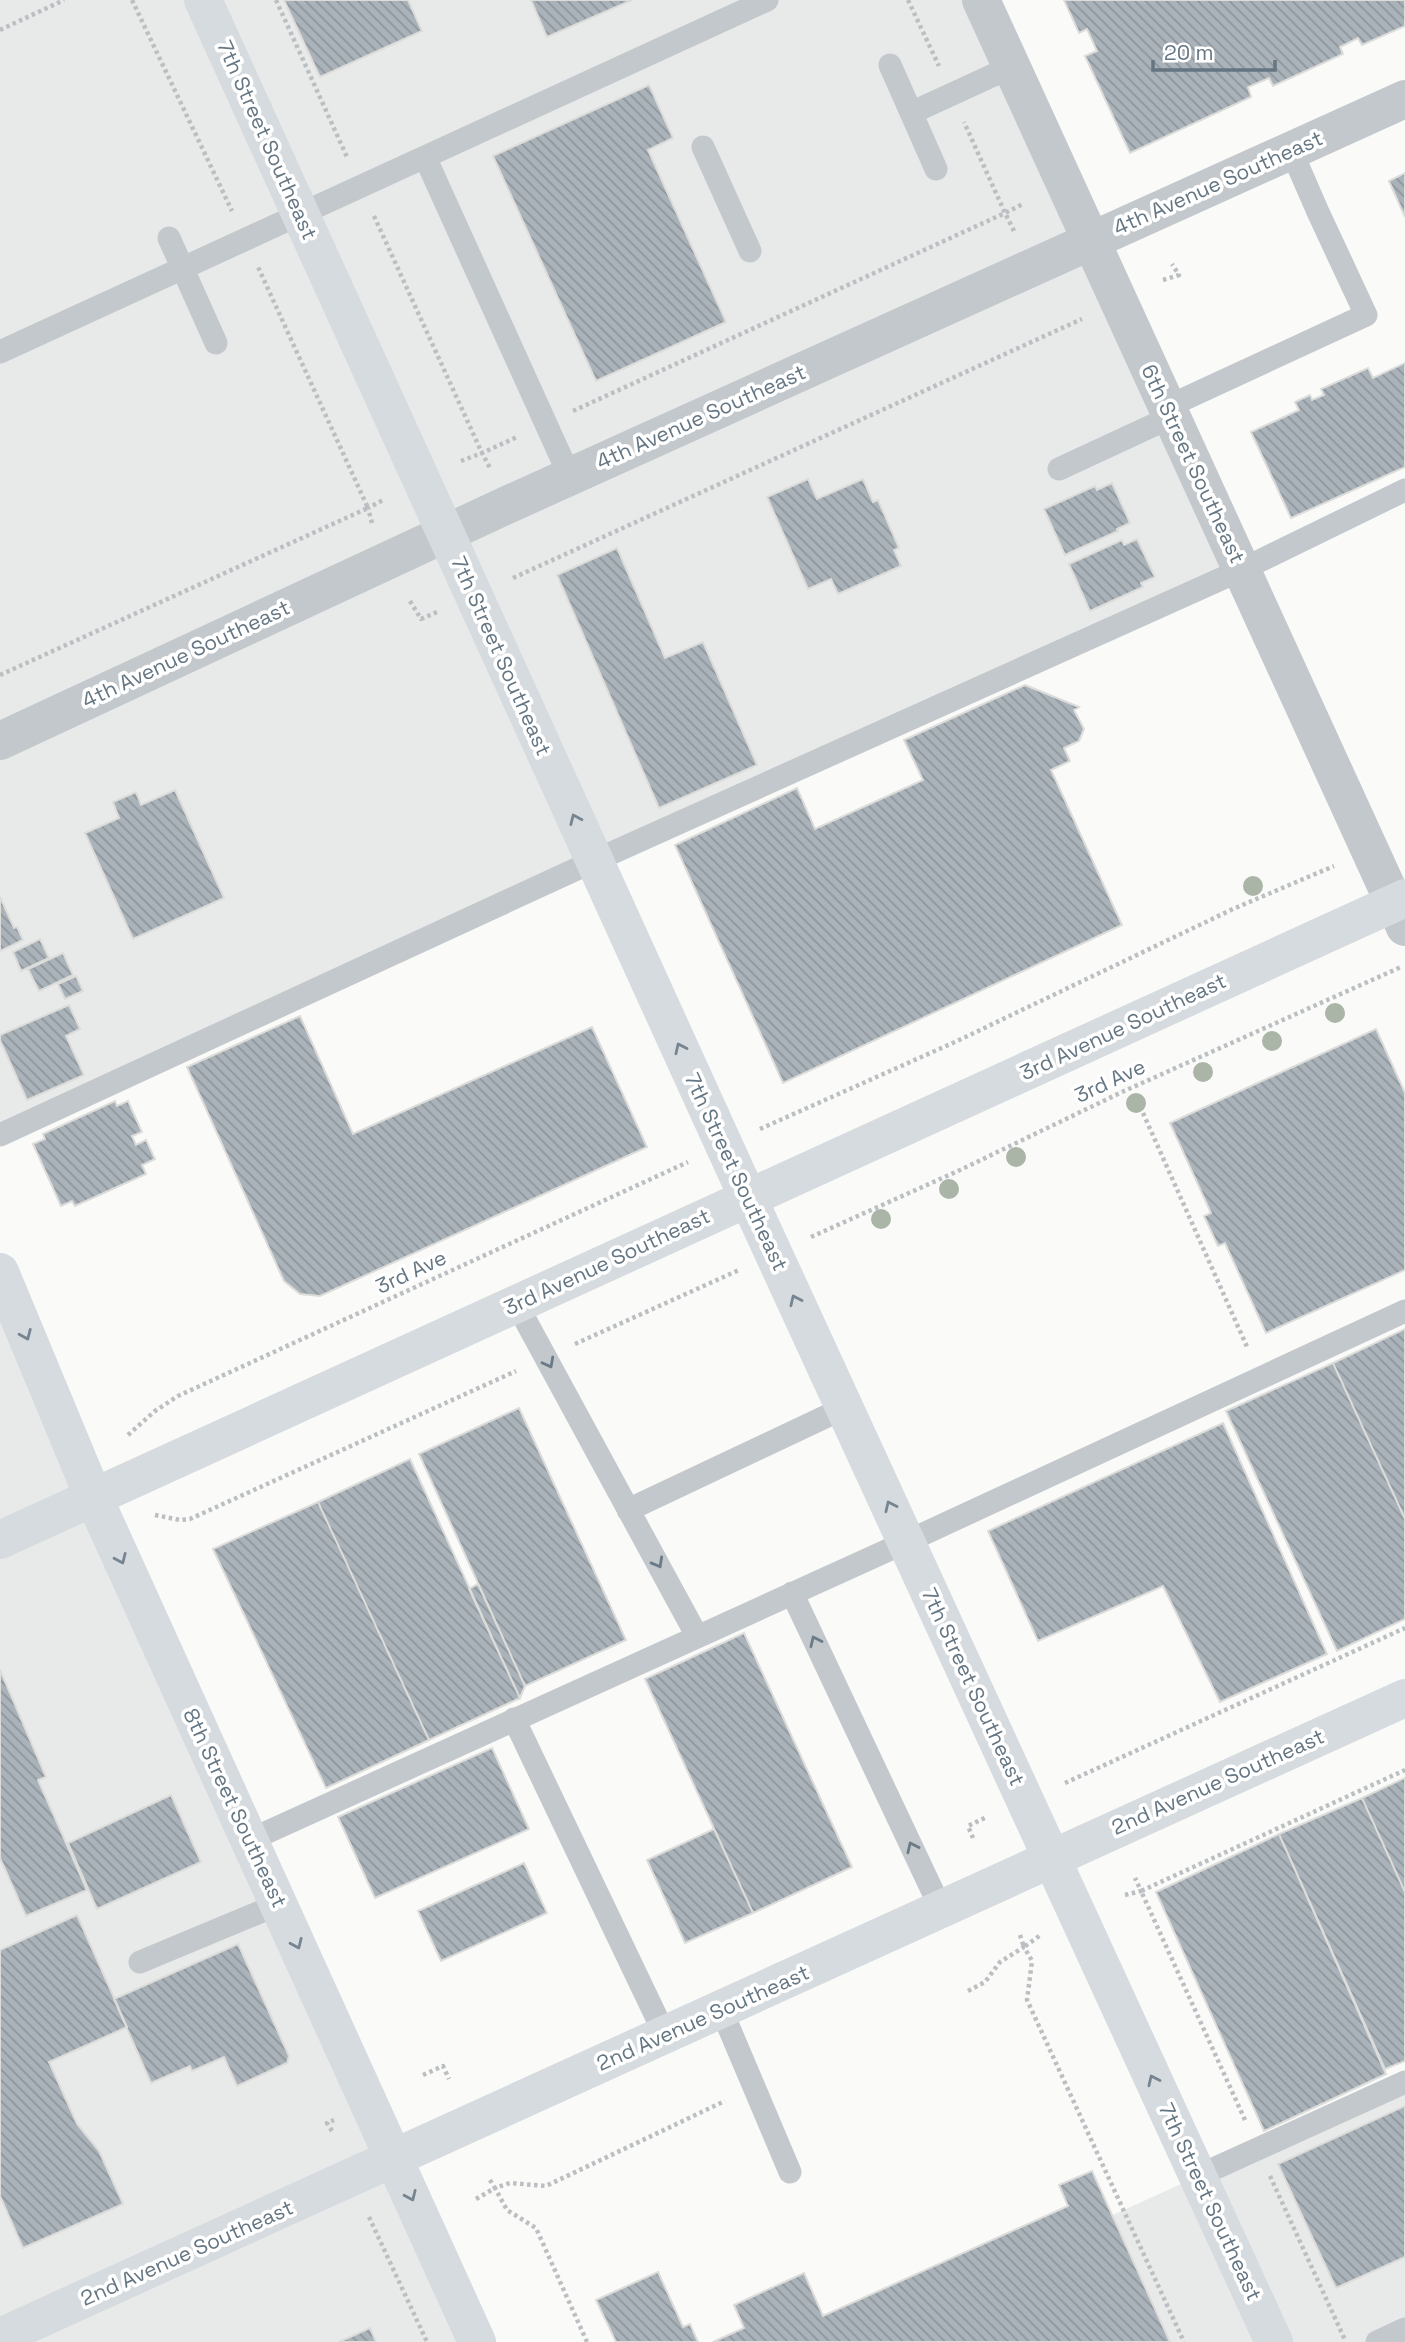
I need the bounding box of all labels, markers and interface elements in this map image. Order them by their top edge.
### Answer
scale bar [1153,28,1276,72]
street label: 7th Street Southeast [211,36,324,244]
text: 20 m [1164,39,1214,66]
street label: 4th Avenue Southeast [1109,124,1327,241]
street label: 4th Avenue Southeast [592,358,810,475]
street label: 6th Street Southeast [1135,360,1251,568]
street label: 7th Street Southeast [445,552,558,760]
street label: 4th Avenue Southeast [77,593,294,714]
one-way arrow [569,814,583,826]
street label: 3rd Avenue Southeast [1016,968,1230,1086]
one-way arrow [674,1043,688,1055]
street label: 3rd Ave [1071,1054,1149,1108]
street label: 7th Street Southeast [679,1068,794,1275]
street label: 3rd Avenue Southeast [499,1202,714,1321]
street label: 3rd Ave [371,1243,451,1300]
one-way arrow [789,1294,803,1307]
one-way arrow [18,1328,32,1340]
one-way arrow [541,1356,554,1369]
one-way arrow [884,1501,898,1513]
one-way arrow [113,1551,127,1564]
one-way arrow [650,1556,663,1569]
street label: 7th Street Southeast [916,1583,1031,1790]
one-way arrow [809,1636,823,1648]
street label: 8th Street Southeast [177,1704,293,1912]
street label: 2nd Avenue Southeast [1107,1722,1328,1841]
one-way arrow [906,1842,920,1854]
one-way arrow [289,1937,303,1949]
street label: 2nd Avenue Southeast [592,1958,813,2077]
one-way arrow [1148,2075,1162,2087]
street label: 7th Street Southeast [1153,2098,1268,2305]
one-way arrow [403,2189,417,2201]
street label: 2nd Avenue Southeast [76,2193,297,2312]

